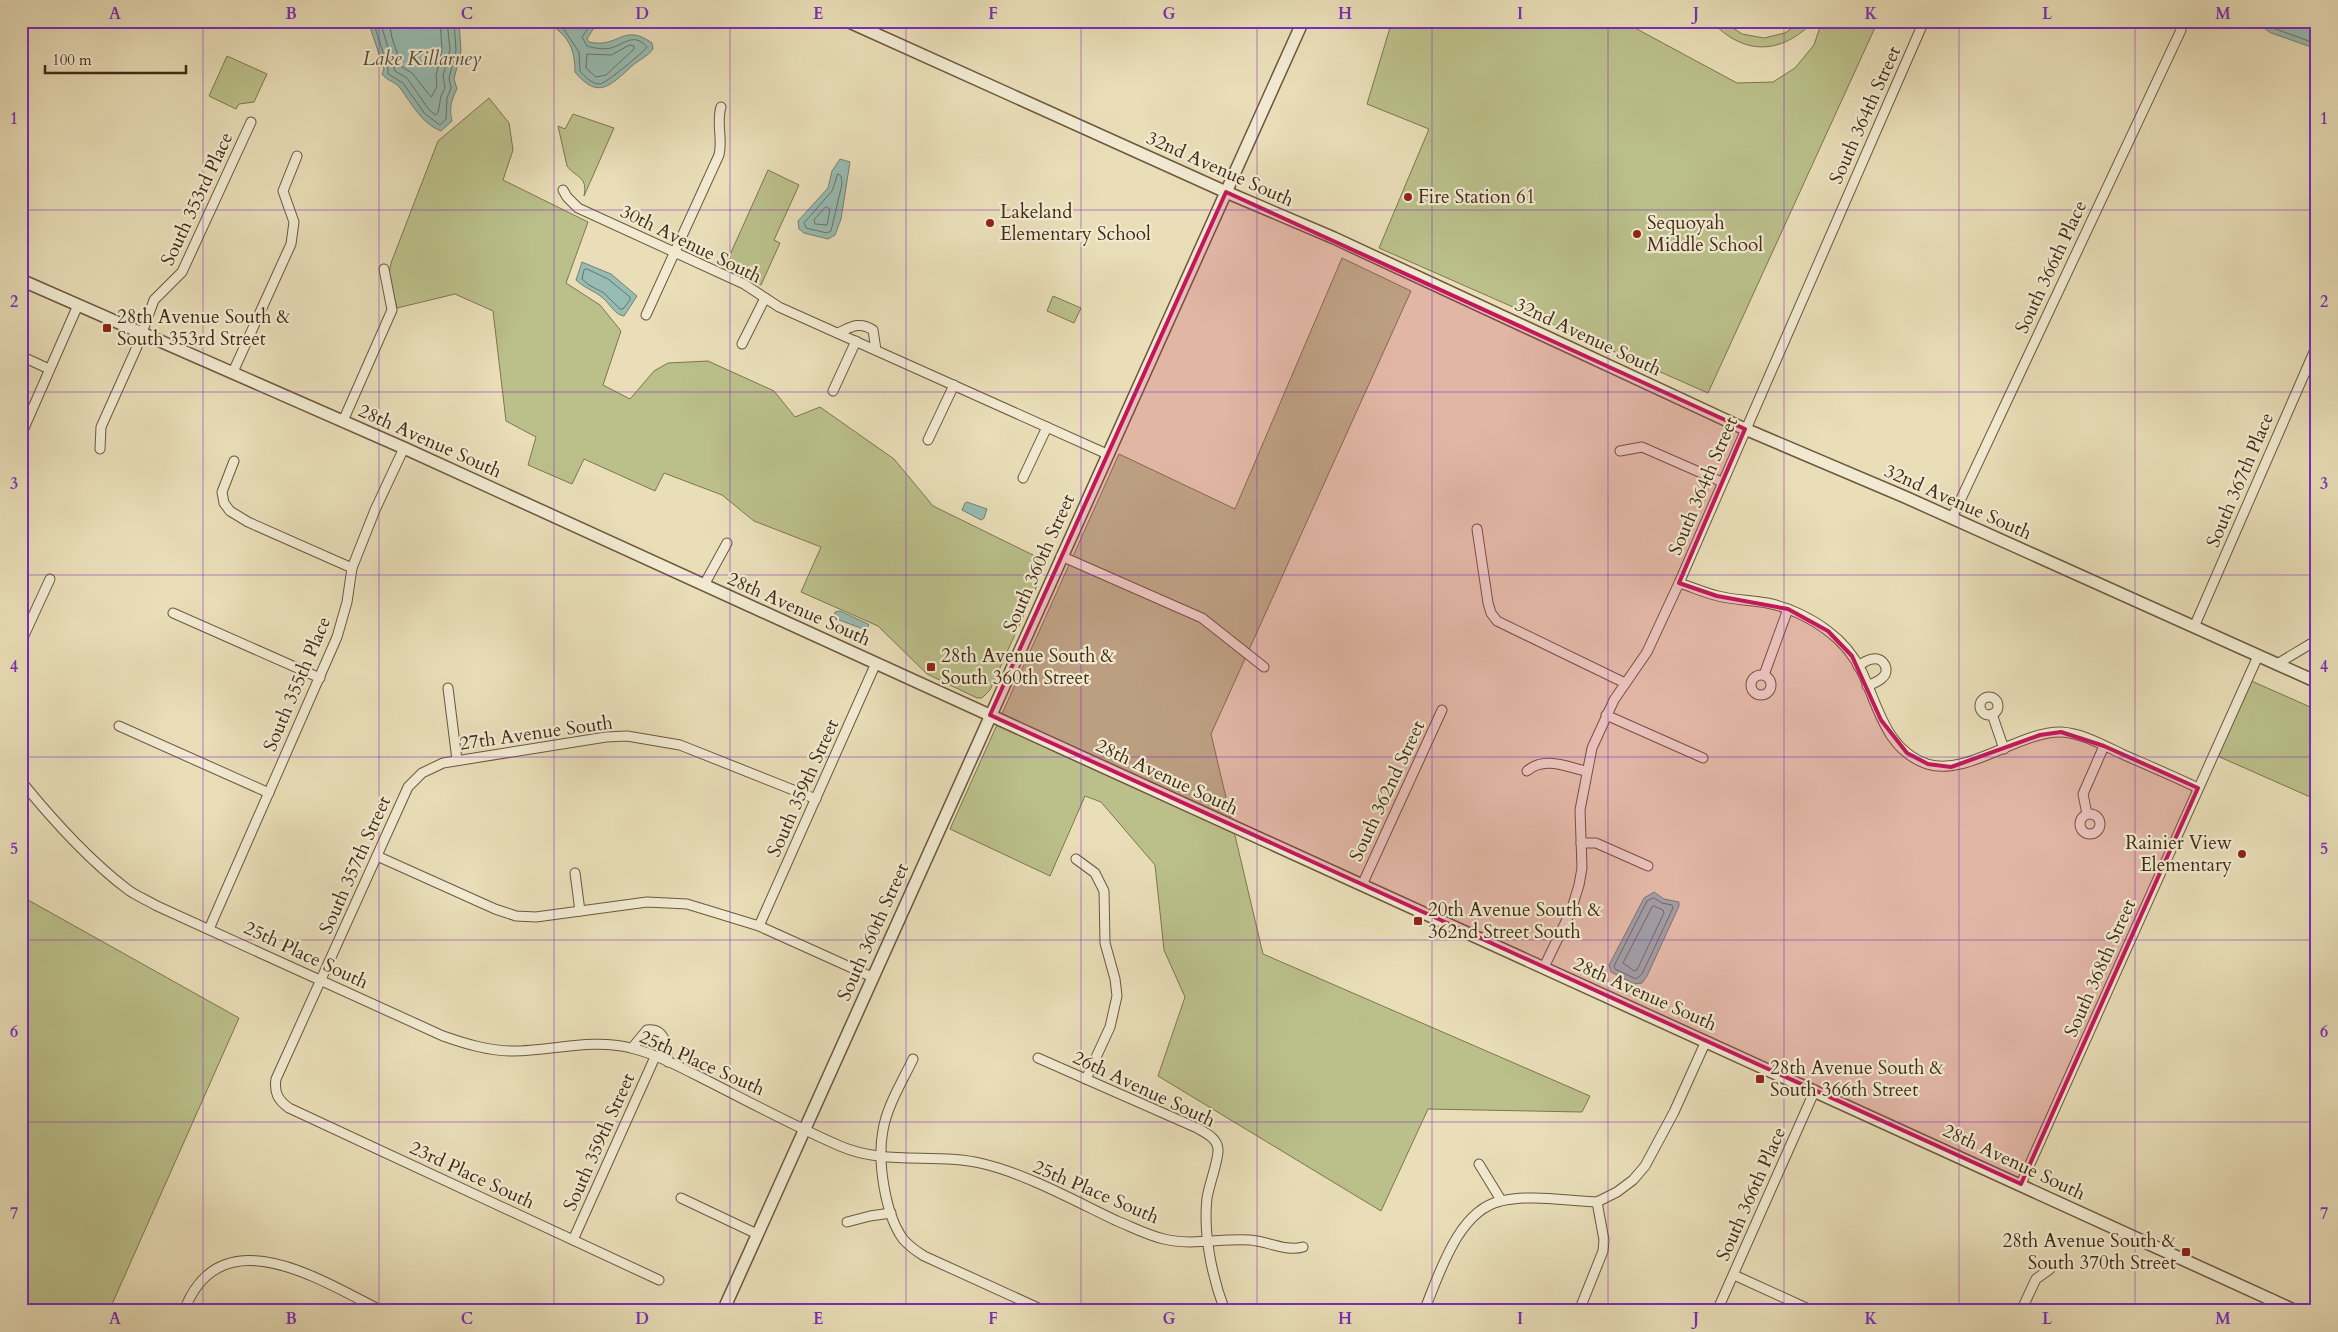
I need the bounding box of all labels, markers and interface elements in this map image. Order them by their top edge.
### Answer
text: A [109,3,121,25]
text: B [285,3,297,25]
text: C [461,3,473,25]
text: D [635,3,649,25]
text: E [813,3,823,25]
text: F [988,3,998,25]
text: G [1162,3,1176,25]
text: H [1338,3,1352,25]
text: I [1517,3,1523,25]
text: J [1691,3,1699,25]
text: K [1865,3,1878,25]
text: L [2042,3,2053,25]
text: M [2215,3,2231,25]
scale bar [45,42,186,74]
street label: South 364th Street [1823,42,1907,188]
water label: Lake Killarney [363,45,482,72]
text: 100 m [52,50,92,70]
text: 1 [10,108,18,130]
text: 1 [2320,108,2328,130]
street label: 32nd Avenue South [1142,125,1298,213]
street label: South 353rd Place [155,128,239,270]
place label: Fire Station 61 [1418,184,1536,210]
marker: Fire Station 61 [1402,191,1414,203]
street label: South 366th Place [2009,196,2093,338]
street label: 30th Avenue South [616,198,767,290]
place label: Lakeland Elementary School [1000,199,1151,247]
place label: Sequoyah Middle School [1647,210,1763,258]
marker: Lakeland Elementary School [984,217,996,229]
marker: Sequoyah Middle School [1631,228,1643,240]
text: 2 [10,291,18,313]
text: 2 [2320,291,2328,313]
street label: 32nd Avenue South [1511,292,1666,383]
place label: 28th Avenue South & South 353rd Street [117,304,291,352]
marker: 28th Avenue South & South 353rd Street [101,322,113,334]
street label: 28th Avenue South [354,398,506,484]
street label: South 367th Place [2200,409,2280,551]
street label: South 364th Street [1662,413,1744,559]
street label: 32nd Avenue South [1880,458,2036,546]
text: 3 [10,473,18,495]
text: 3 [2320,473,2328,495]
street label: South 360th Street [997,490,1081,636]
street label: 28th Avenue South [723,566,875,652]
street label: South 355th Place [257,613,337,755]
place label: 28th Avenue South & South 360th Street [941,643,1115,691]
text: 4 [10,656,18,678]
text: 4 [2320,656,2328,678]
marker: 28th Avenue South & South 360th Street [925,661,937,673]
street label: 27th Avenue South [458,709,615,757]
street label: South 359th Street [761,715,845,861]
street label: South 362nd Street [1343,716,1431,866]
street label: 28th Avenue South [1092,733,1243,822]
street label: South 357th Street [313,792,397,938]
place label: Rainier View Elementary [2125,830,2232,878]
text: 5 [10,838,18,860]
text: 5 [2320,838,2328,860]
marker: Rainier View Elementary [2236,848,2248,860]
street label: South 360th Street [831,859,915,1005]
street label: South 368th Street [2058,895,2142,1041]
place label: 20th Avenue South & 362nd Street South [1428,897,1602,945]
street label: 25th Place South [240,915,373,995]
marker: 20th Avenue South & 362nd Street South [1412,915,1424,927]
street label: 28th Avenue South [1569,951,1721,1037]
text: 6 [10,1021,18,1043]
text: 6 [2320,1021,2328,1043]
street label: 25th Place South [635,1024,769,1102]
street label: 26th Avenue South [1069,1045,1220,1134]
place label: 28th Avenue South & South 366th Street [1770,1055,1944,1103]
street label: South 359th Street [557,1069,641,1215]
marker: 28th Avenue South & South 366th Street [1754,1073,1766,1085]
street label: 28th Avenue South [1939,1118,2090,1207]
street label: South 366th Place [1710,1123,1792,1265]
street label: 23rd Place South [405,1135,539,1216]
street label: 25th Place South [1029,1154,1163,1230]
text: 7 [10,1203,18,1225]
text: 7 [2320,1203,2328,1225]
place label: 28th Avenue South & South 370th Street [2002,1228,2176,1276]
marker: 28th Avenue South & South 370th Street [2180,1246,2192,1258]
text: A [109,1308,121,1330]
text: B [285,1308,297,1330]
text: C [461,1308,473,1330]
text: D [635,1308,649,1330]
text: E [813,1308,823,1330]
text: F [988,1308,998,1330]
text: G [1162,1308,1176,1330]
text: H [1338,1308,1352,1330]
text: I [1517,1308,1523,1330]
text: J [1691,1308,1699,1330]
text: K [1865,1308,1878,1330]
text: L [2042,1308,2053,1330]
text: M [2215,1308,2231,1330]

